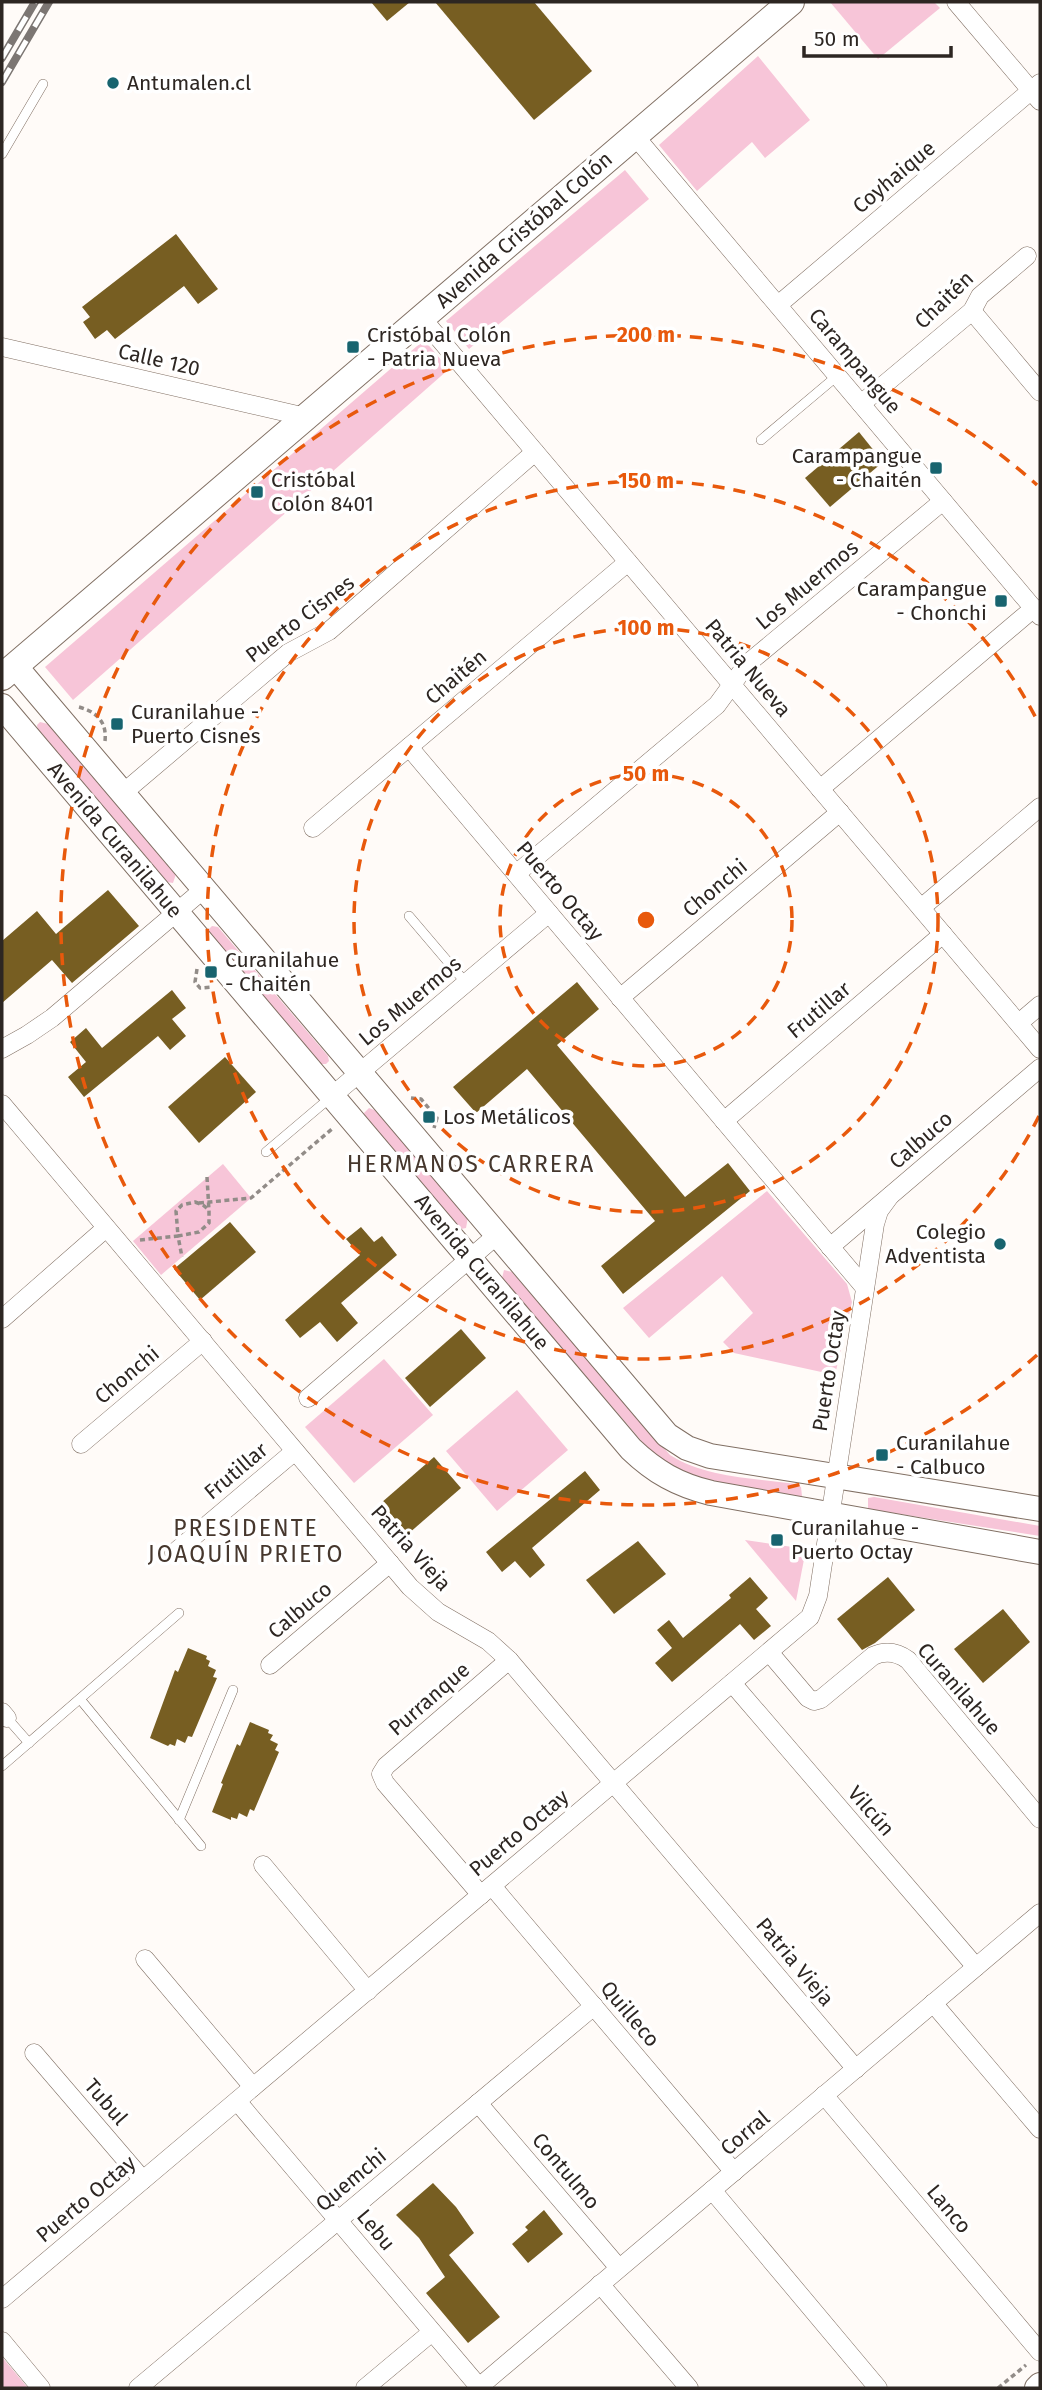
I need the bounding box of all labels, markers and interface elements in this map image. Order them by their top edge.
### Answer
scale bar [804,14,951,58]
text: 50 m [814,26,860,52]
place label: Antumalen.cl [127,70,251,96]
marker: Antumalen.cl [105,75,121,91]
street label: Coyhaique [847,135,941,219]
street label: Avenida Cristóbal Colón [430,146,618,314]
street label: Chaitén [909,266,979,334]
street label: Carampangue [803,303,907,419]
place label: Cristóbal Colón - Patria Nueva [367,322,511,372]
text: 200 m [617,322,675,348]
street label: Calle 120 [116,338,202,382]
marker: Cristóbal Colón - Patria Nueva [345,339,361,355]
place label: Carampangue - Chaitén [792,443,922,493]
marker: Carampangue - Chaitén [928,460,944,476]
place label: Cristóbal Colón 8401 [271,467,374,517]
text: 150 m [618,468,674,494]
marker: Cristóbal Colón 8401 [249,484,265,500]
street label: Los Muermos [750,535,864,635]
street label: Puerto Cisnes [240,570,360,668]
place label: Carampangue - Chonchi [857,576,987,626]
marker: Carampangue - Chonchi [993,593,1009,609]
street label: Patria Nueva [699,614,797,722]
text: 100 m [617,615,675,641]
street label: Chaitén [420,644,492,710]
place label: Curanilahue - Puerto Cisnes [131,699,261,749]
marker: Curanilahue - Puerto Cisnes [109,716,125,732]
street label: Avenida Curanilahue [42,757,188,923]
text: 50 m [623,761,669,787]
street label: Puerto Octay [511,836,610,947]
street label: Chonchi [677,853,753,923]
centre of rings [634,908,658,932]
place label: Curanilahue - Chaitén [225,947,339,997]
street label: Los Muermos [353,951,467,1051]
marker: Curanilahue - Chaitén [203,964,219,980]
street label: Frutillar [782,976,856,1044]
place label: Los Metálicos [443,1104,571,1130]
street label: Calbuco [884,1105,958,1175]
marker: Los Metálicos [421,1109,437,1125]
district label: HERMANOS CARRERA [347,1150,595,1178]
street label: Avenida Curanilahue [409,1189,555,1355]
place label: Colegio Adventista [885,1219,986,1269]
marker: Colegio Adventista [992,1236,1008,1252]
street label: Puerto Octay [807,1308,851,1433]
street label: Chonchi [89,1340,165,1410]
place label: Curanilahue - Calbuco [896,1430,1010,1480]
street label: Frutillar [199,1437,273,1505]
marker: Curanilahue - Calbuco [874,1447,890,1463]
street label: Patria Vieja [365,1499,457,1597]
district label: PRESIDENTE JOAQUÍN PRIETO [148,1514,344,1568]
place label: Curanilahue - Puerto Octay [791,1515,919,1565]
marker: Curanilahue - Puerto Octay [769,1532,785,1548]
street label: Calbuco [263,1576,337,1644]
street label: Curanilahue [912,1637,1006,1741]
street label: Purranque [383,1657,475,1741]
street label: Vilcún [842,1781,900,1841]
street label: Puerto Octay [464,1783,575,1882]
street label: Patria Vieja [751,1912,839,2012]
street label: Quilleco [595,1976,665,2052]
street label: Tubul [79,2073,133,2131]
street label: Corral [715,2105,775,2161]
street label: Contulmo [526,2127,606,2215]
street label: Quemchi [310,2143,392,2217]
street label: Puerto Octay [31,2149,142,2248]
street label: Lanco [921,2179,977,2239]
street label: Lebu [351,2204,401,2256]

